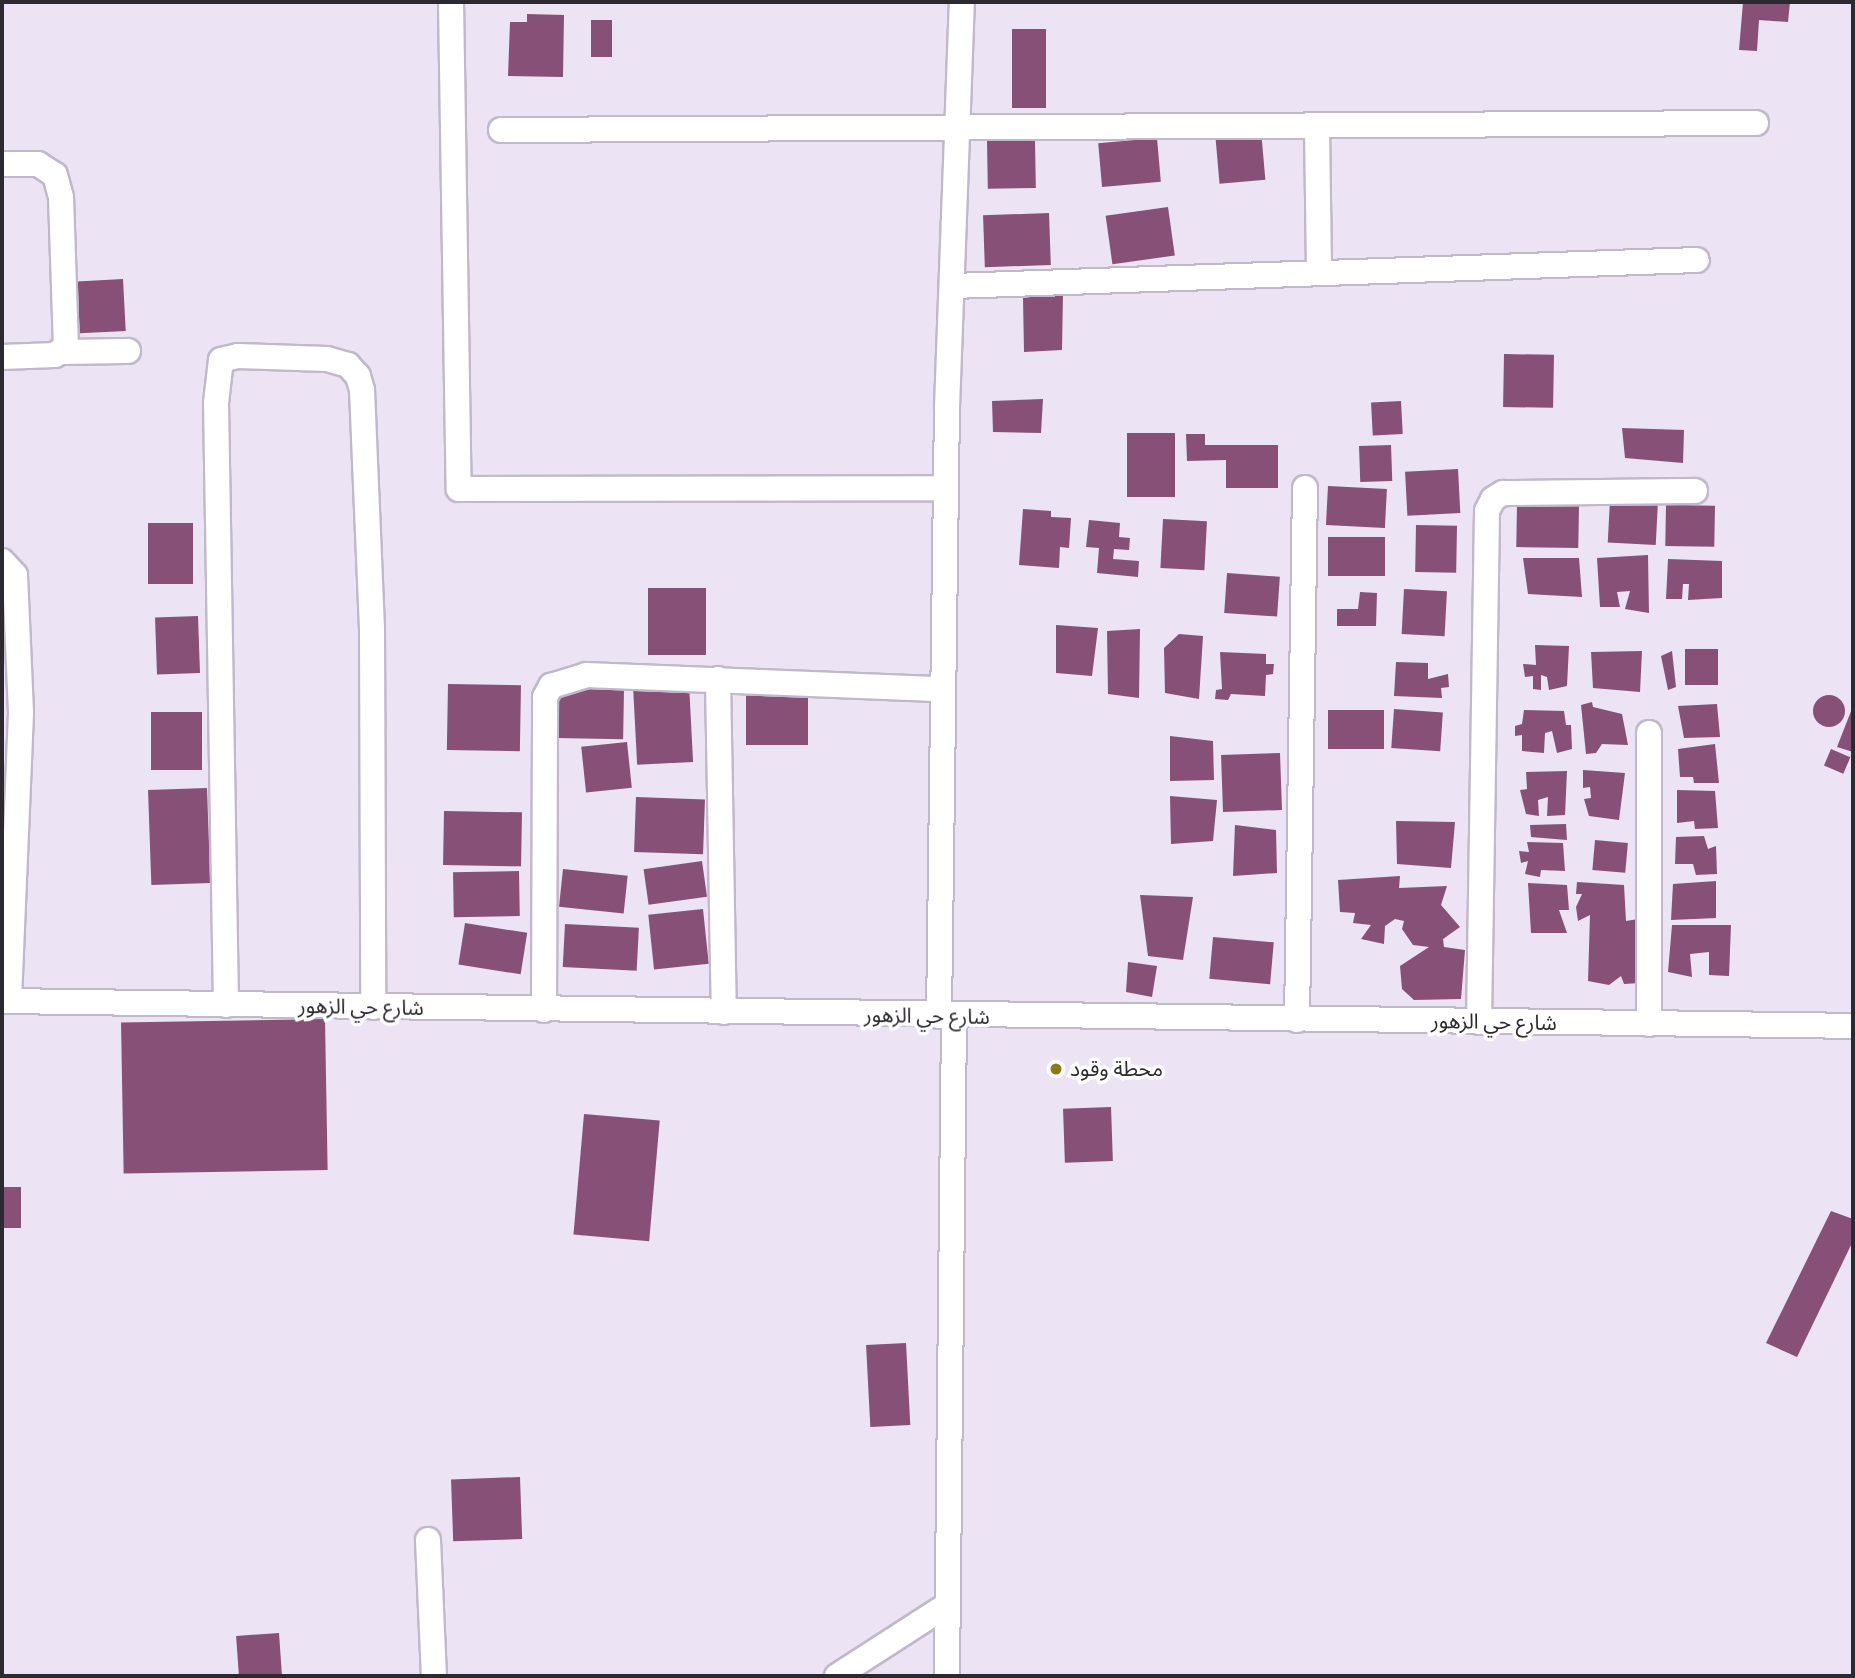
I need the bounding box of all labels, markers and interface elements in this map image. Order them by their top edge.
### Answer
street label: شارع حي الزهور [298,993,424,1021]
street label: شارع حي الزهور [864,1002,990,1030]
street label: شارع حي الزهور [1431,1008,1557,1036]
place label: محطة وقود [1070,1056,1163,1082]
marker: محطة وقود [1048,1061,1064,1077]

